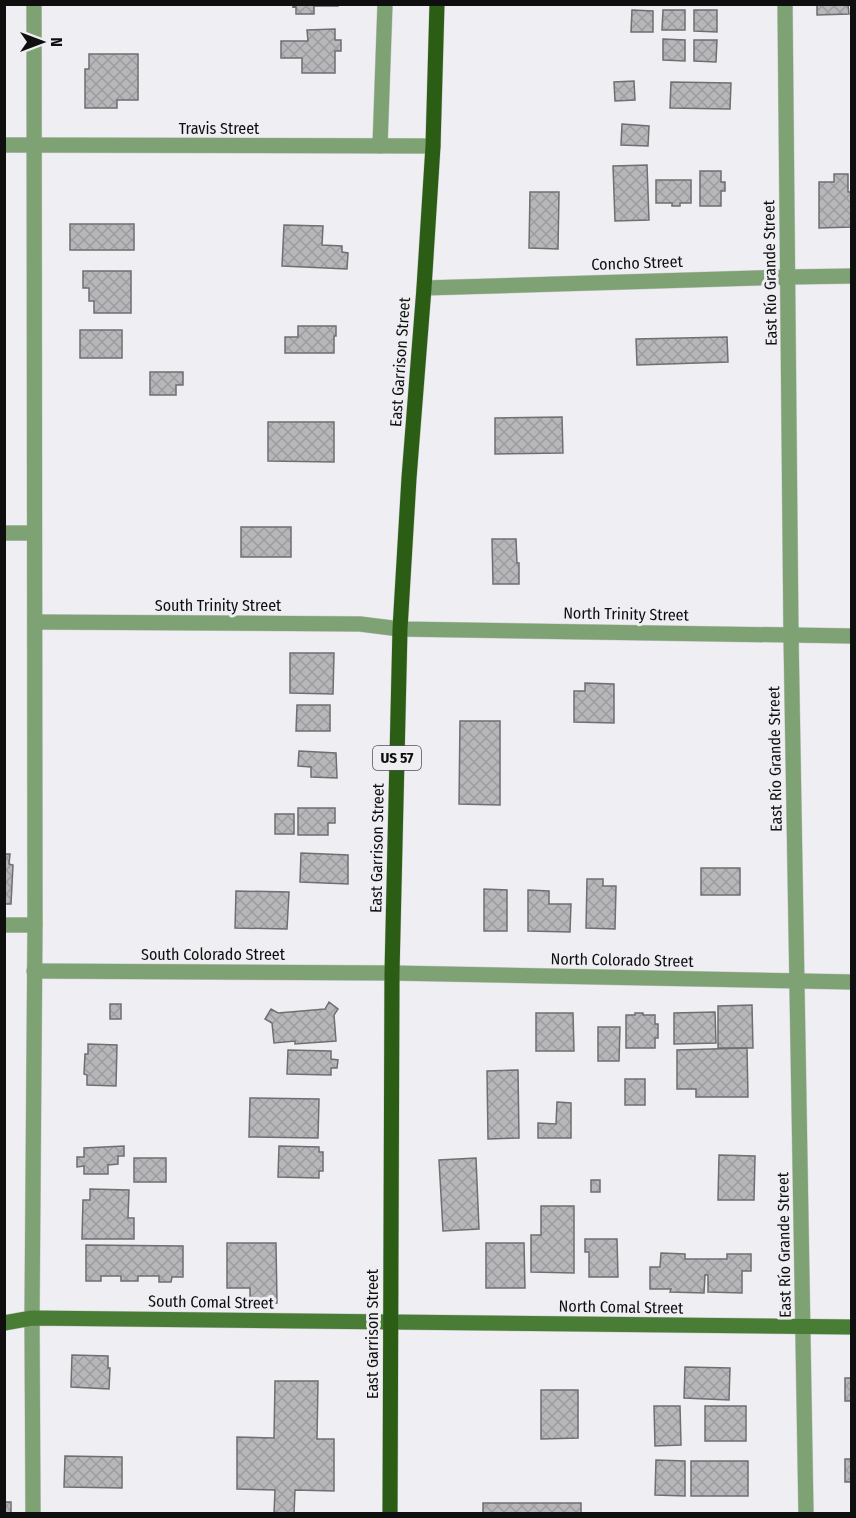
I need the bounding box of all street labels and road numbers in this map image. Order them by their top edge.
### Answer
street label: Travis Street [179,119,260,138]
street label: East Río Grande Street [759,199,781,346]
street label: Concho Street [591,252,684,274]
street label: East Garrison Street [386,296,414,427]
street label: South Trinity Street [155,596,282,615]
street label: North Trinity Street [563,603,690,625]
street label: East Río Grande Street [764,685,786,832]
road number: US 57 [373,746,421,770]
street label: East Garrison Street [366,782,388,913]
street label: South Colorado Street [141,945,286,964]
street label: North Colorado Street [550,949,694,971]
street label: East Río Grande Street [773,1171,795,1318]
street label: East Garrison Street [363,1268,382,1399]
street label: South Comal Street [148,1291,275,1313]
street label: North Comal Street [558,1296,684,1318]

